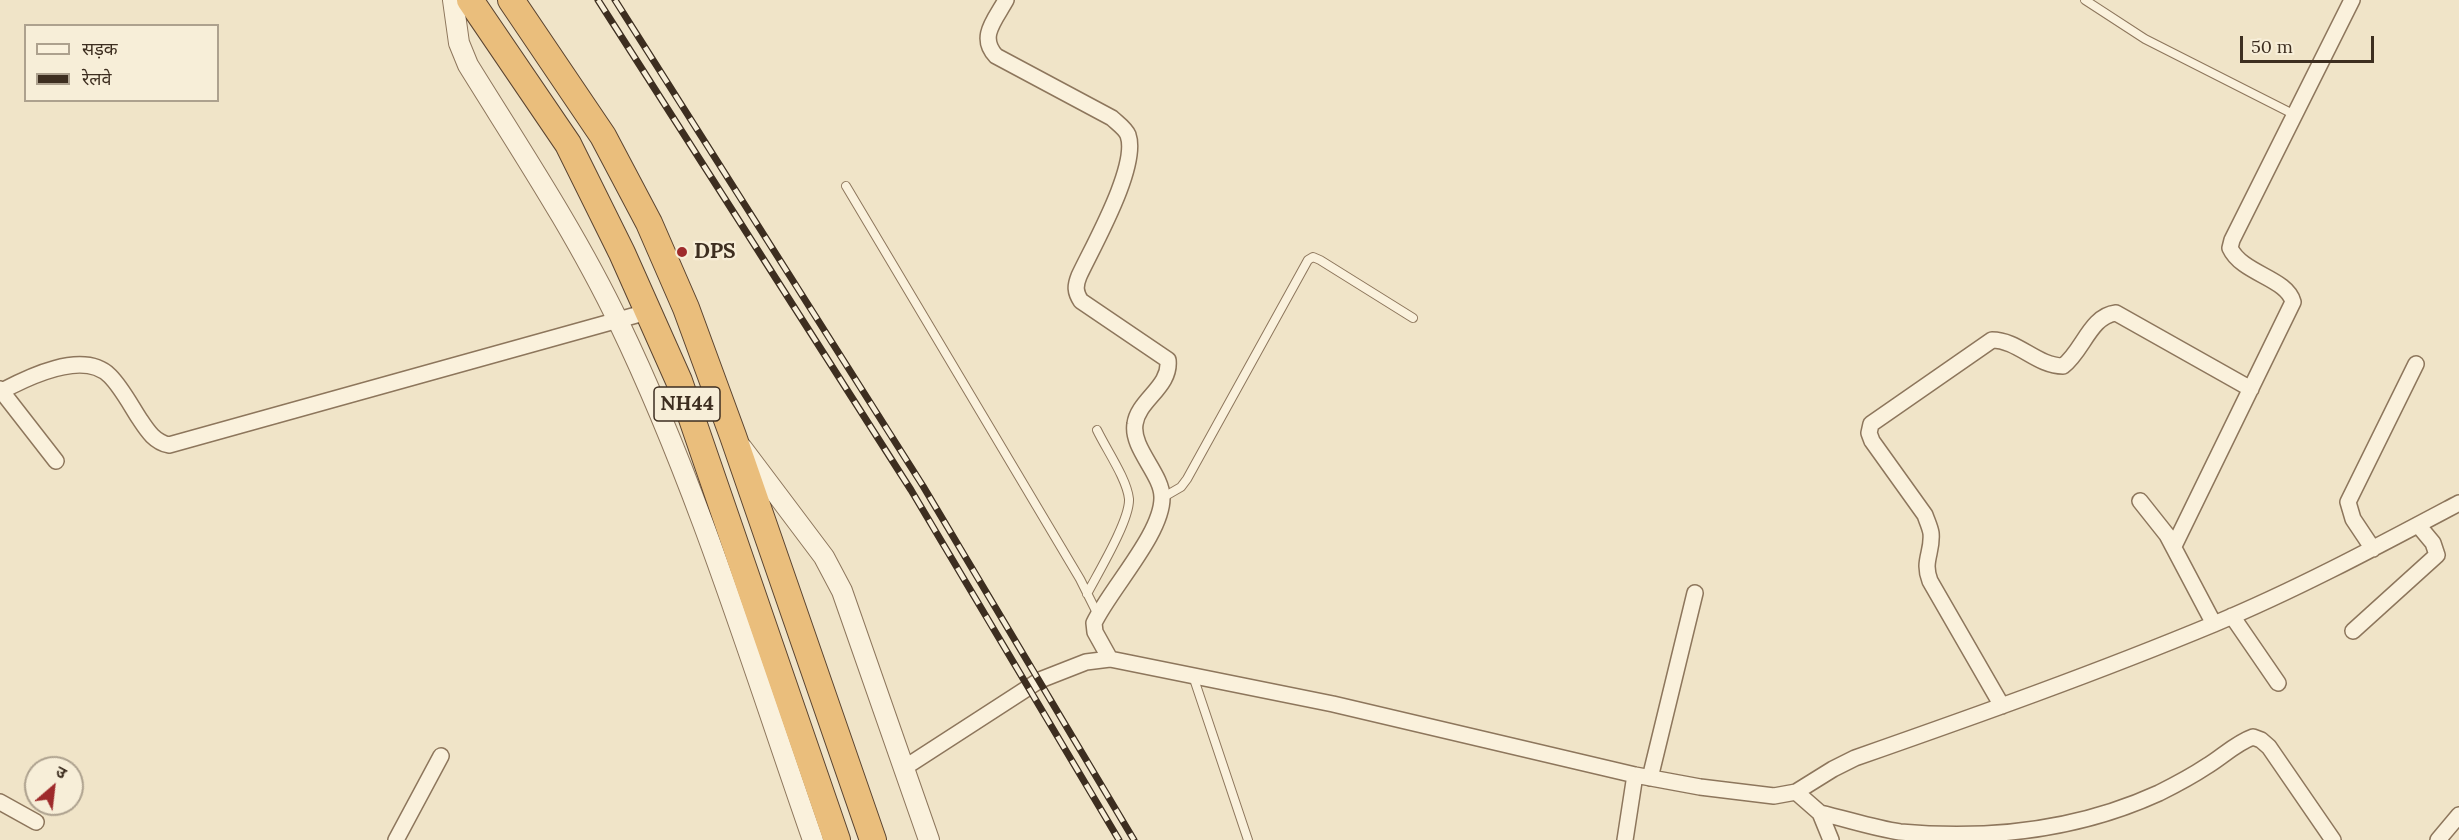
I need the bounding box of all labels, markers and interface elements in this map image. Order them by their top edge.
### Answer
legend [24,24,219,102]
scale bar [2243,24,2376,62]
text: 50 m [2251,35,2293,58]
text: सड़क [82,37,118,60]
text: रेलवे [82,67,112,90]
place label: DPS [694,239,736,265]
marker: DPS [675,245,689,259]
road number: NH44 [654,387,720,421]
north arrow [24,756,84,816]
text: उ [53,761,70,783]

